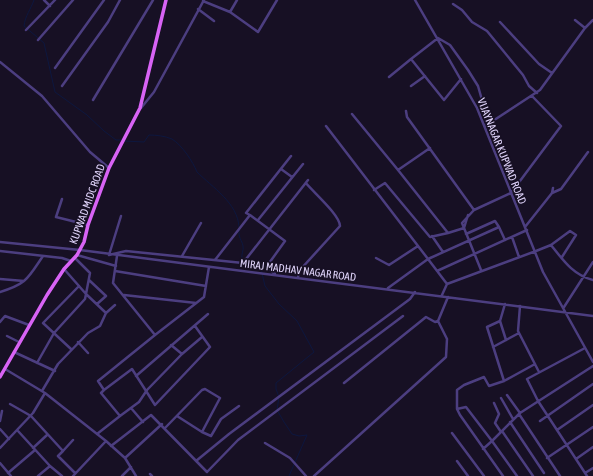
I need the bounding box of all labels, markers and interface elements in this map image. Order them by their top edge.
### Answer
street label: VIJAYNAGAR KUPWAD ROAD [475,96,529,206]
street label: KUPWAD MIDC ROAD [67,162,107,246]
street label: MIRAJ MADHAV NAGAR ROAD [239,257,357,283]

